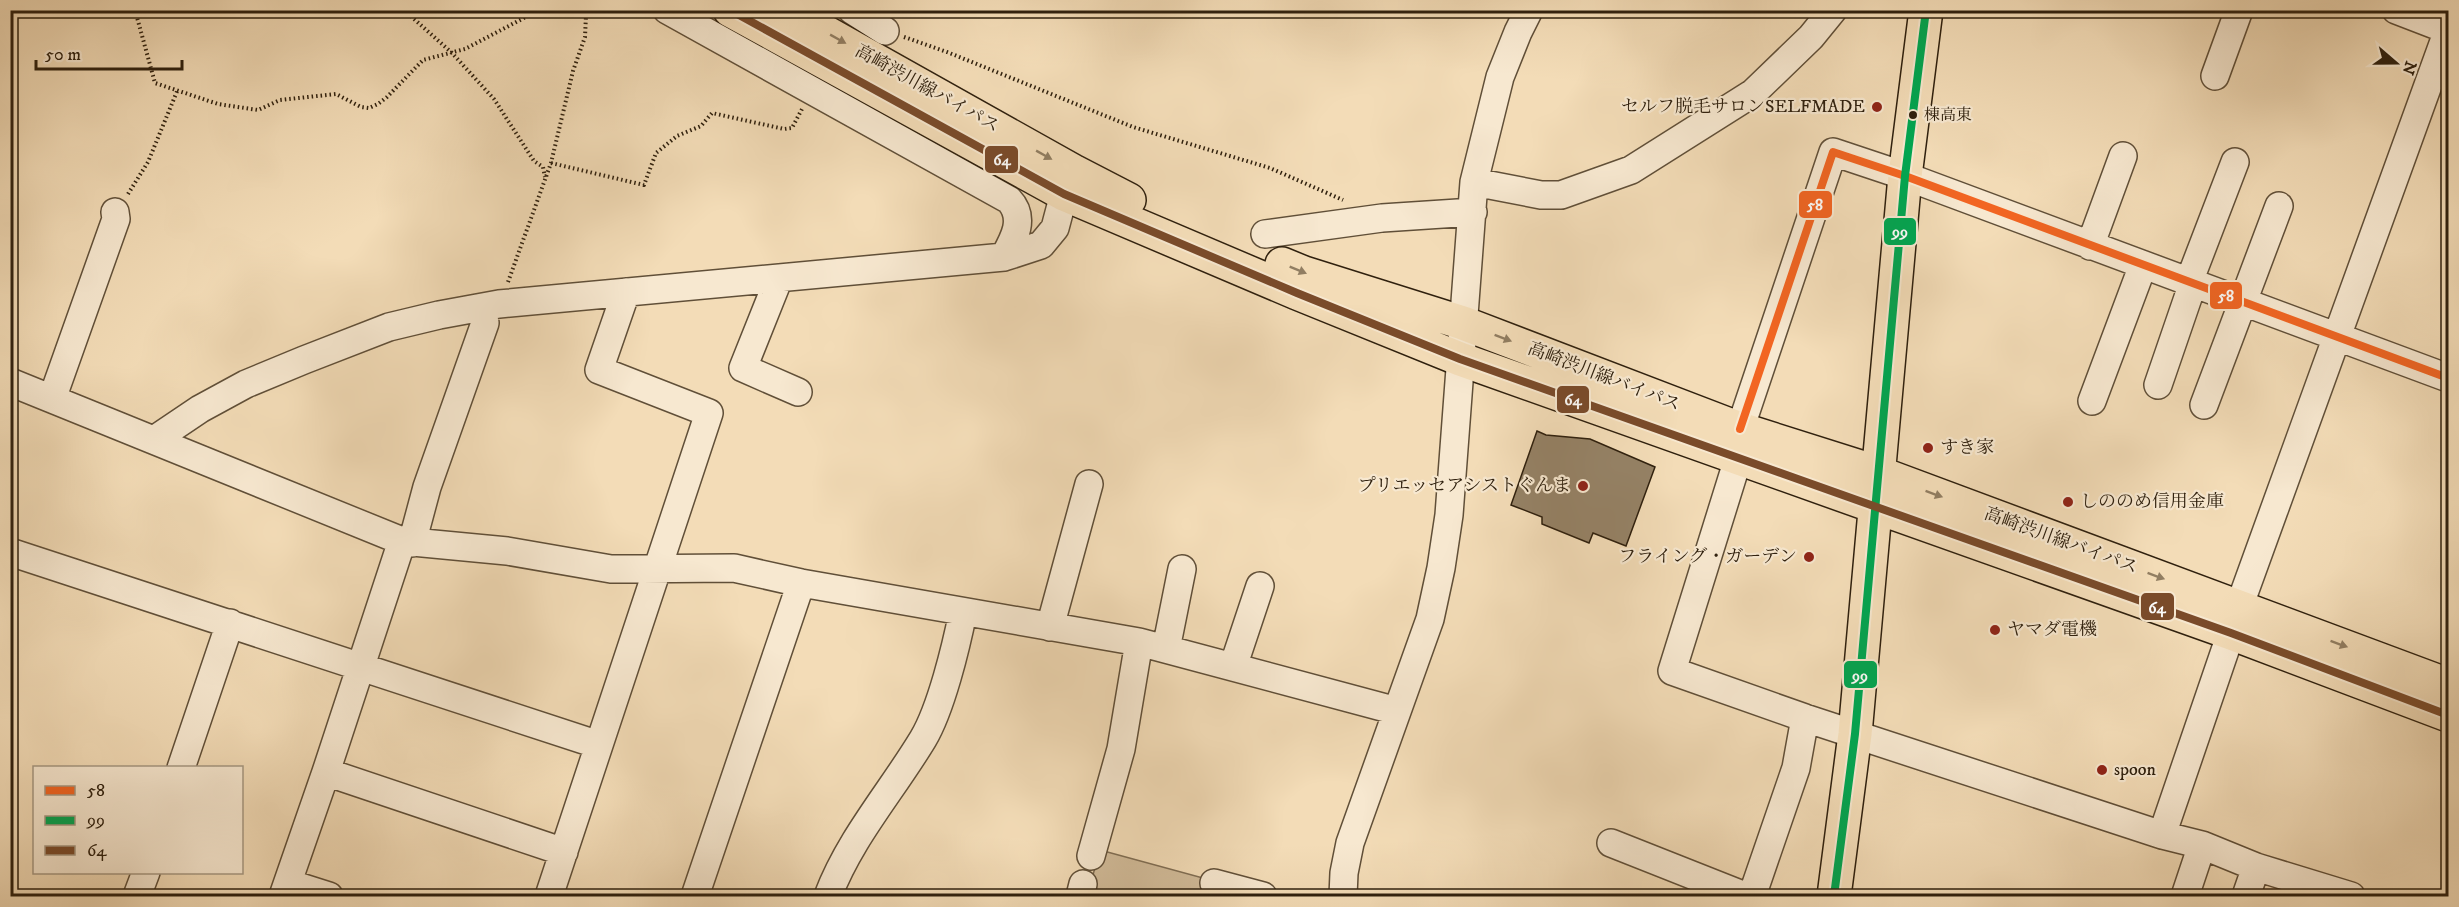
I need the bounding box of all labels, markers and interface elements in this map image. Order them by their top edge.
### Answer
scale bar [36,33,182,71]
north arrow [2366,33,2426,93]
one-way arrow [829,34,846,44]
street label: 高崎渋川線バイパス [851,40,1003,138]
text: 50 m [45,44,81,66]
text: N [2398,58,2421,77]
place label: セルフ脱毛サロンSELFMADE [1621,96,1865,118]
marker: セルフ脱毛サロンSELFMADE [1870,100,1884,114]
place label: 棟高東 [1924,105,1972,125]
marker: 棟高東 [1907,109,1919,121]
line badge: 64 [984,145,1019,174]
text: 64 [993,150,1012,170]
one-way arrow [1036,150,1053,160]
line badge: 58 [1798,190,1833,219]
text: 58 [1806,195,1823,215]
line badge: 99 [1883,217,1917,246]
text: 99 [1891,222,1908,242]
one-way arrow [1289,266,1307,275]
line badge: 58 [2209,281,2243,310]
text: 58 [2217,286,2234,306]
one-way arrow [1494,334,1512,344]
street label: 高崎渋川線バイパス [1525,338,1683,416]
line badge: 64 [1556,385,1590,414]
text: 64 [1564,390,1583,410]
place label: すき家 [1940,437,1994,459]
marker: すき家 [1921,441,1935,455]
place label: プリエッセアシストぐんま [1358,475,1571,497]
marker: プリエッセアシストぐんま [1576,479,1590,493]
one-way arrow [1925,489,1943,499]
place label: しののめ信用金庫 [2080,491,2224,513]
marker: しののめ信用金庫 [2061,495,2075,509]
street label: 高崎渋川線バイパス [1981,503,2141,579]
place label: フライング・ガーデン [1618,546,1797,568]
marker: フライング・ガーデン [1802,550,1816,564]
one-way arrow [2147,572,2165,582]
line badge: 64 [2140,592,2175,621]
text: 64 [2148,598,2167,618]
place label: ヤマダ電機 [2007,619,2097,641]
marker: ヤマダ電機 [1988,623,2002,637]
one-way arrow [2330,640,2348,650]
line badge: 99 [1843,660,1878,689]
text: 99 [1851,666,1868,686]
place label: spoon [2114,759,2157,781]
marker: spoon [2095,763,2109,777]
legend [33,766,243,874]
text: 58 [87,780,105,802]
text: 99 [86,810,105,832]
text: 64 [87,840,107,862]

